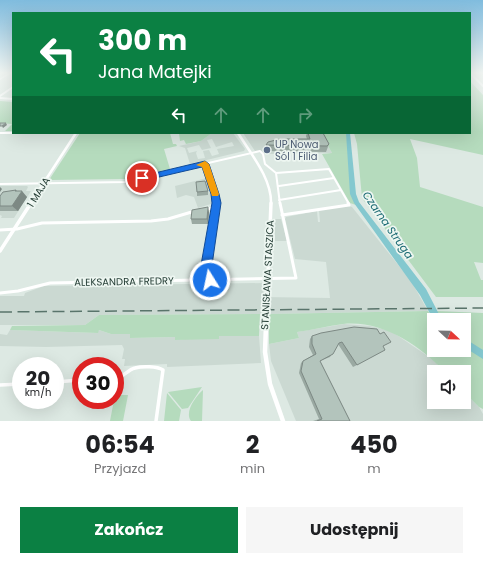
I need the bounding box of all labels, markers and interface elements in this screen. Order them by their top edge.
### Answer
text: 300 m [98,21,187,60]
icon: left [32,28,84,80]
text: Jana Matejki [98,59,212,84]
icon: left [168,104,190,126]
icon: ahead [210,104,232,126]
icon: ahead [252,104,274,126]
icon: right [294,104,316,126]
place label: UP Nowa Sól 1 Filia [275,137,319,164]
marker: UP Nowa Sól 1 Filia [262,145,272,155]
pin [125,161,159,195]
icon: arrive [131,167,153,189]
street label: 1 MAJA [23,174,54,210]
water label: Czarna Struga [359,188,418,262]
street label: STANISŁAWA STASZICA [257,220,278,330]
position arrow [189,259,231,301]
street label: ALEKSANDRA FREDRY [74,273,174,290]
north arrow [427,313,471,357]
map controls [427,313,471,409]
speed limit sign: 30 [72,357,124,409]
text: 20 [26,364,50,392]
button: sound [427,365,471,409]
text: km/h [25,385,51,400]
text: 06:54 [85,428,155,461]
text: 2 [246,428,259,461]
text: 450 [350,428,398,461]
text: Przyjazd [94,459,146,478]
text: min [240,459,265,478]
text: m [367,459,381,478]
button: Zakończ [20,507,238,553]
button: Udostępnij [246,507,463,553]

